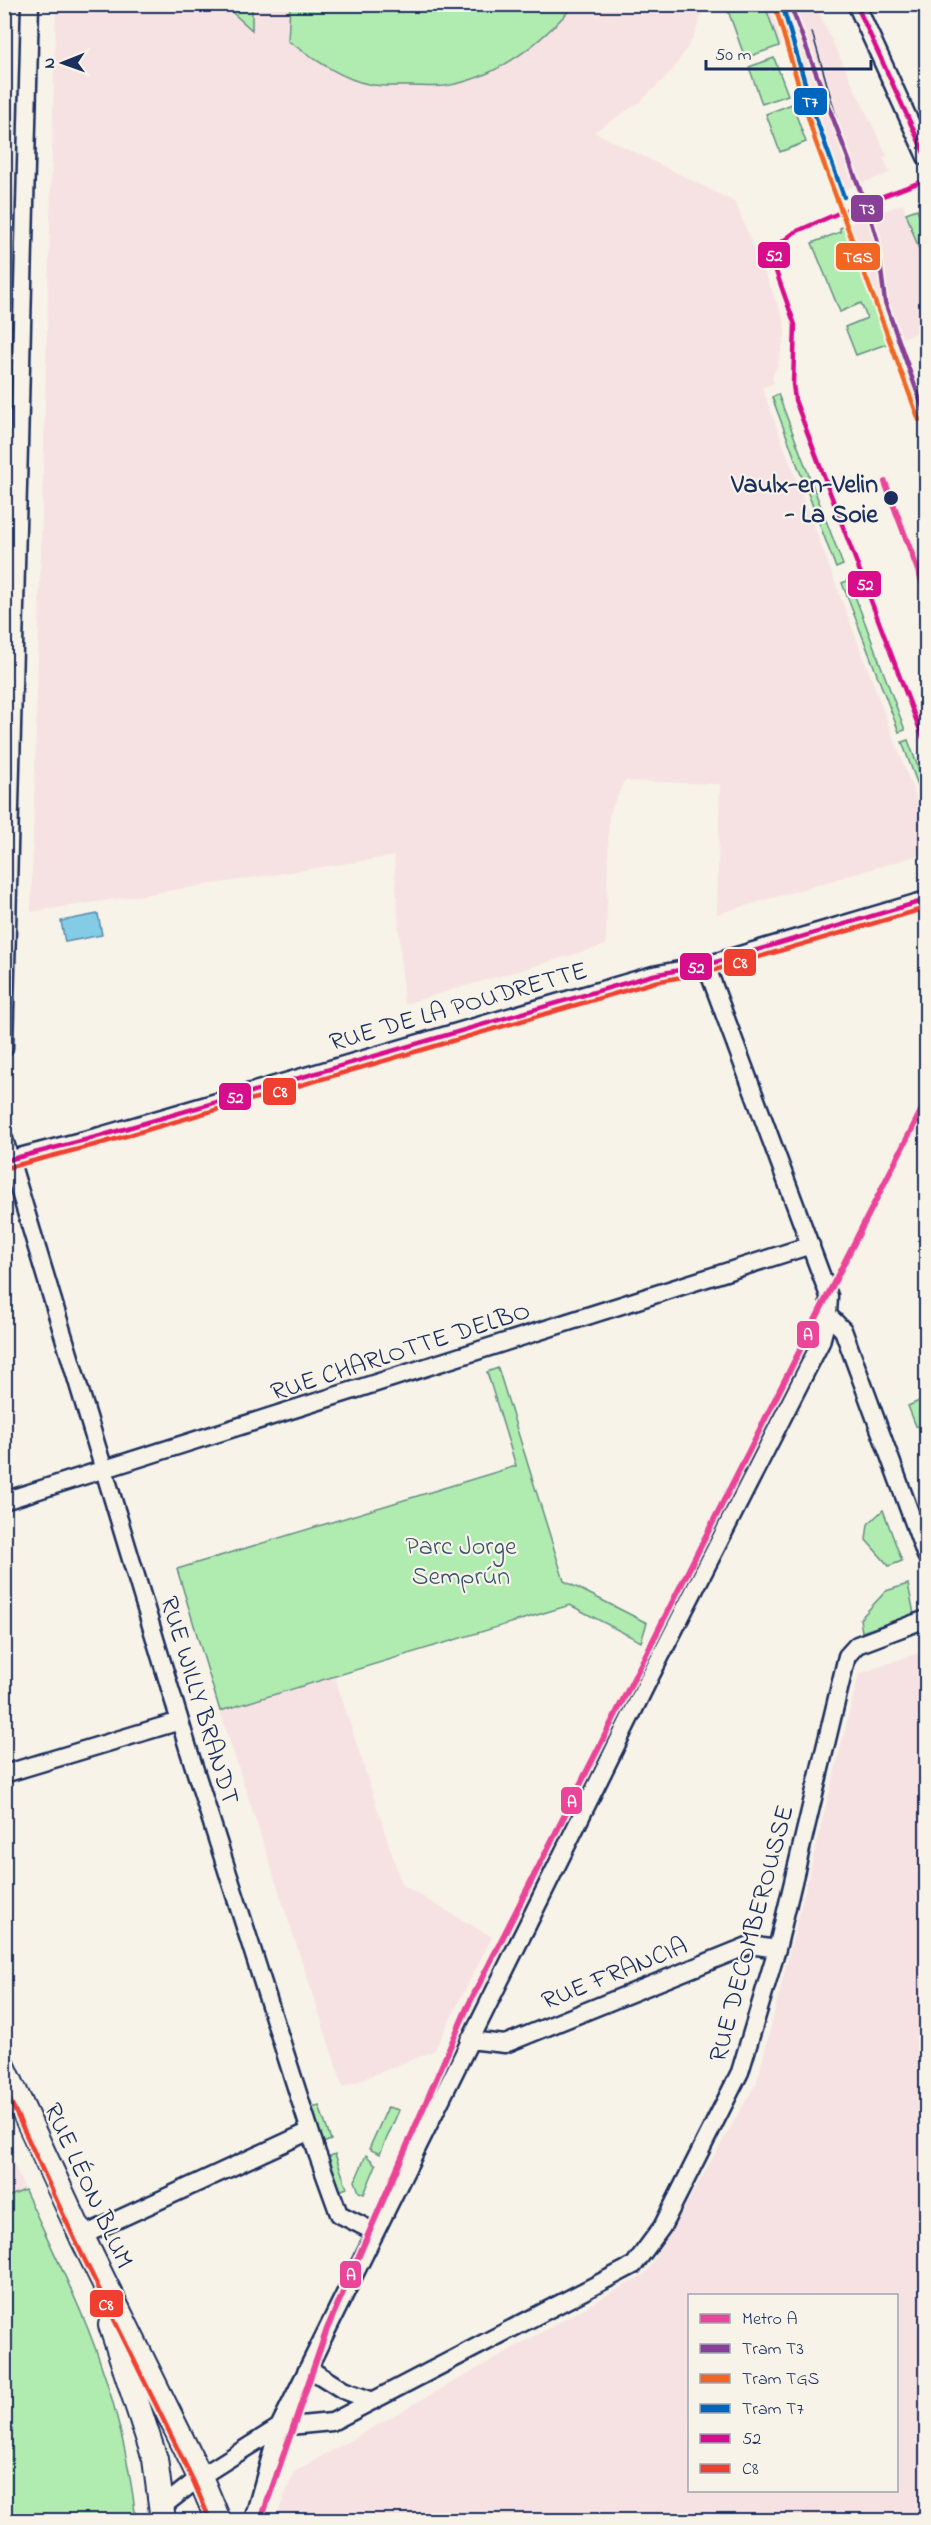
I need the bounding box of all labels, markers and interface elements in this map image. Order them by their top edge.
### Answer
north arrow [33,33,93,93]
scale bar [706,33,871,71]
text: 50 m [715,43,752,69]
text: N [38,57,62,69]
line badge: T7 [793,87,828,116]
text: T7 [802,91,818,115]
line badge: T3 [850,194,884,223]
text: T3 [859,198,875,222]
line badge: 52 [757,241,791,269]
line badge: TGS [835,242,881,271]
text: 52 [765,245,783,269]
text: TGS [843,246,873,270]
place label: Vaulx-en-Velin - La Soie [730,467,879,535]
marker: Vaulx-en-Velin - La Soie [882,489,900,507]
line badge: 52 [847,570,882,598]
text: 52 [856,574,874,598]
line badge: C8 [723,948,757,977]
line badge: 52 [679,952,713,981]
text: C8 [733,952,747,976]
street label: RUE DE LA POUDRETTE [325,953,592,1063]
text: 52 [687,957,705,981]
line badge: C8 [262,1077,297,1106]
text: C8 [273,1081,287,1105]
line badge: 52 [218,1082,252,1111]
text: 52 [226,1087,244,1111]
street label: RUE CHARLOTTE DELBO [266,1293,535,1413]
line badge: A [796,1320,820,1349]
text: A [803,1324,813,1348]
park label: Parc Jorge Semprún [405,1529,517,1597]
street label: RUE WILLY BRANDT [148,1592,248,1810]
line badge: A [560,1786,583,1815]
text: A [567,1791,577,1815]
street label: RUE DECOMBEROUSSE [700,1801,806,2067]
street label: RUE FRANCIA [536,1928,694,2021]
street label: RUE LÉON BLUM [32,2097,142,2275]
line badge: A [339,2260,362,2289]
text: A [346,2264,356,2288]
line badge: C8 [89,2289,124,2318]
text: C8 [99,2294,113,2318]
legend [688,2294,898,2492]
text: Metro A [742,2307,798,2333]
text: Tram T3 [742,2337,804,2363]
text: Tram TGS [742,2367,819,2393]
text: Tram T7 [742,2397,804,2423]
text: 52 [742,2427,761,2453]
text: C8 [742,2457,759,2483]

